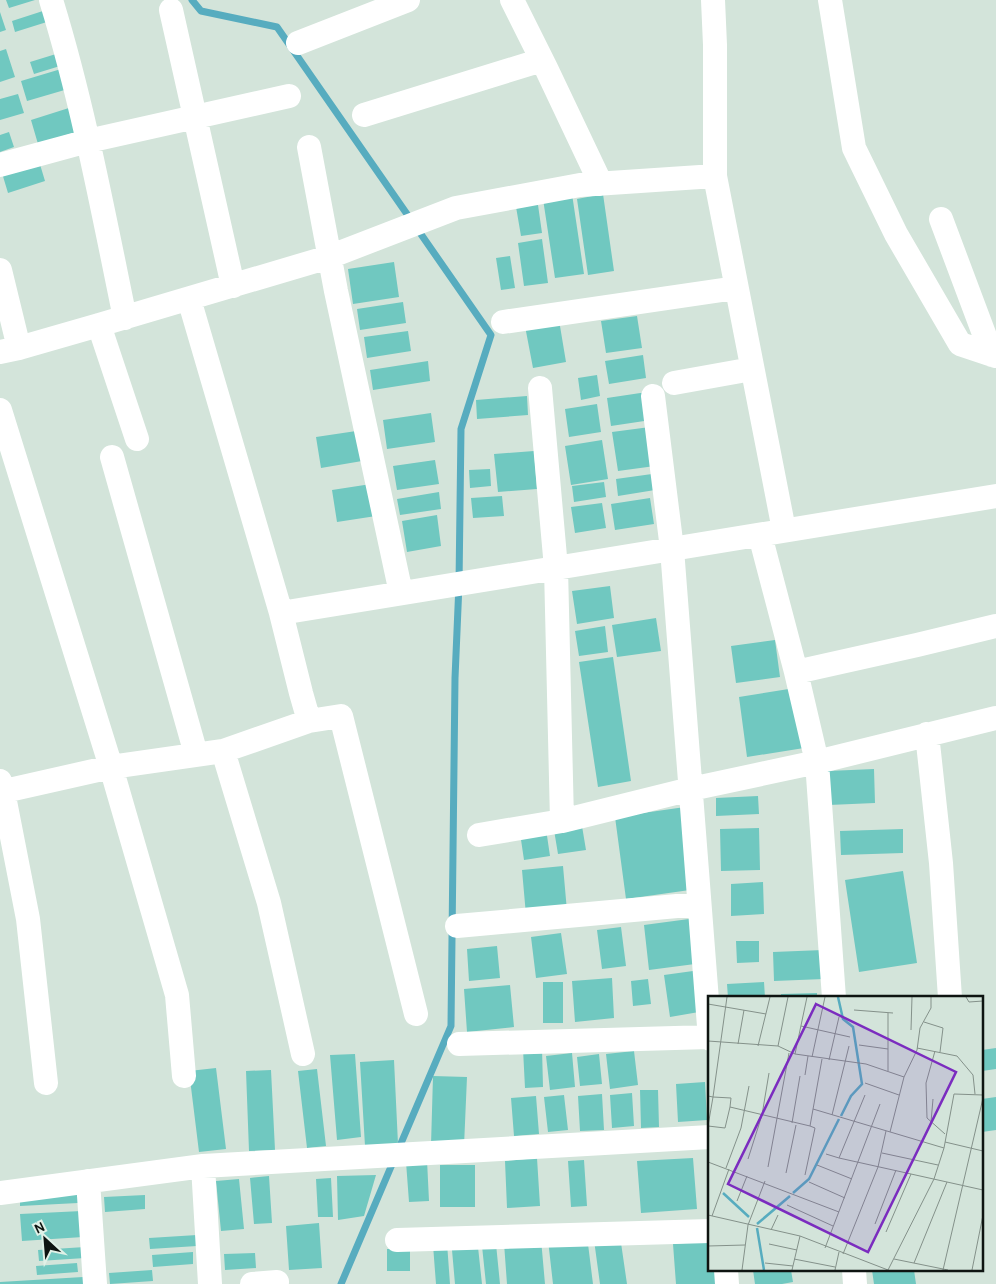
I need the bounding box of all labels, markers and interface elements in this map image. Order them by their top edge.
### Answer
inset map [708,996,984,1272]
north arrow [20,1214,70,1264]
text: N [31,1218,48,1238]

